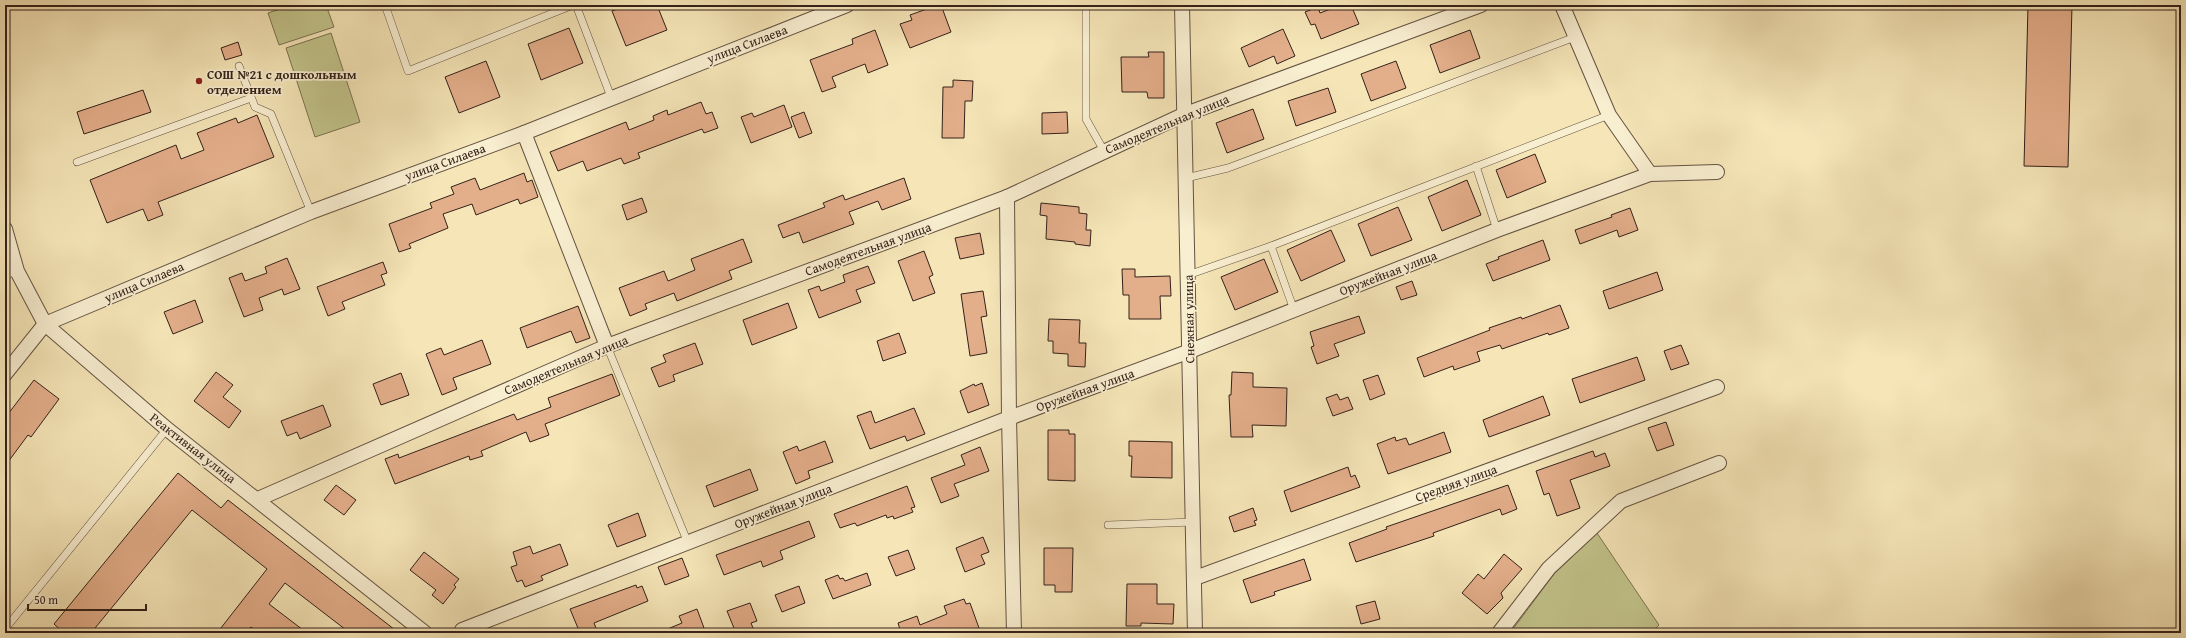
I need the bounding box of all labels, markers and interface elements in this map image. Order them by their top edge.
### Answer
street label: улица Силаева [703,20,791,68]
place label: СОШ №21 с дошкольным отделением [207,65,357,99]
marker: СОШ №21 с дошкольным отделением [194,76,204,86]
street label: Самодеятельная улица [1102,89,1233,159]
street label: улица Силаева [401,138,489,186]
street label: Самодеятельная улица [802,217,934,281]
street label: Оружейная улица [1336,245,1440,300]
street label: улица Силаева [100,256,187,308]
street label: Снежная улица [1179,274,1199,363]
street label: Самодеятельная улица [501,330,632,400]
street label: Оружейная улица [1033,363,1137,417]
street label: Реактивная улица [146,408,241,488]
street label: Средняя улица [1412,459,1500,507]
street label: Оружейная улица [731,478,835,533]
scale bar [28,586,146,612]
text: 50 m [34,591,58,608]

